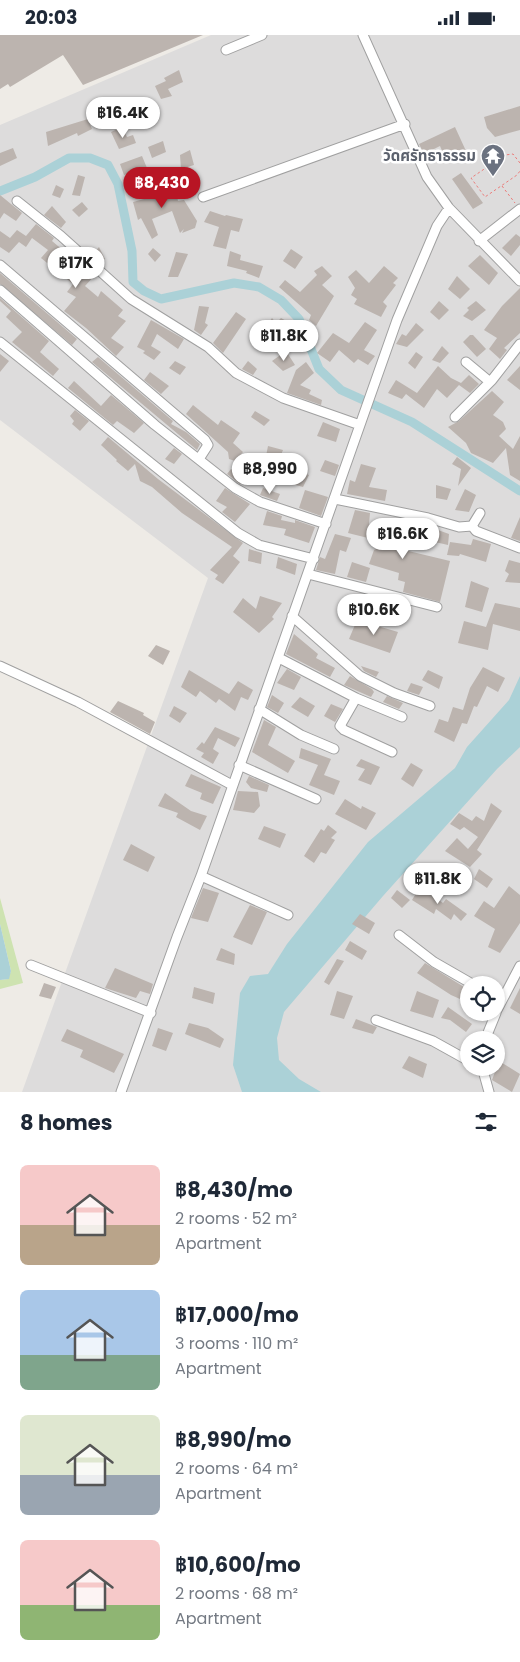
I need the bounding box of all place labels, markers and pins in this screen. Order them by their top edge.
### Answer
pin: ฿16.4K [82,97,164,139]
temple icon: วัดศรัทธาธรรม [480,143,506,177]
place label: วัดศรัทธาธรรม [383,145,476,166]
pin: ฿8,430 [121,167,203,209]
pin: ฿17K [46,247,106,289]
pin: ฿11.8K [243,319,325,362]
pin: ฿8,990 [229,453,311,495]
pin: ฿16.6K [362,517,444,560]
pin: ฿10.6K [333,593,415,636]
pin: ฿11.8K [397,863,479,905]

